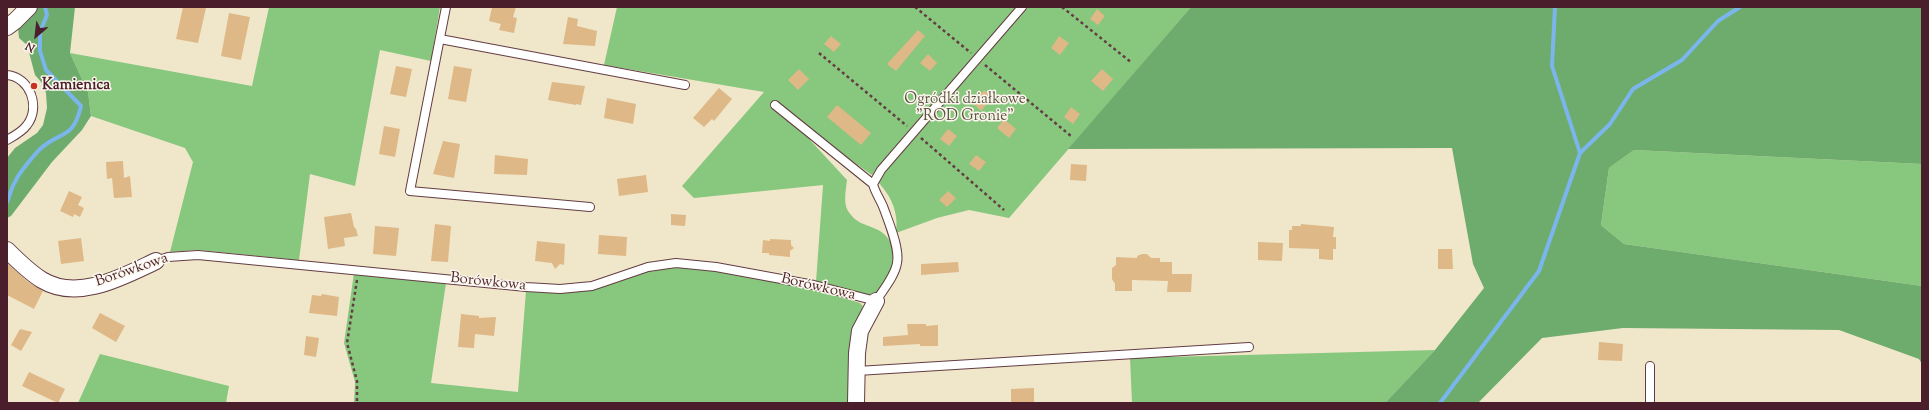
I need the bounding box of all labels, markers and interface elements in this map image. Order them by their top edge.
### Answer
north arrow [16,16,56,56]
text: N [23,37,38,56]
place label: Kamienica [42,77,110,95]
marker: Kamienica [29,81,39,91]
park label: Ogródki działkowe "ROD Gronie" [904,91,1026,126]
street label: Borówkowa [93,250,171,292]
street label: Borówkowa [449,270,527,296]
street label: Borówkowa [779,271,857,305]

